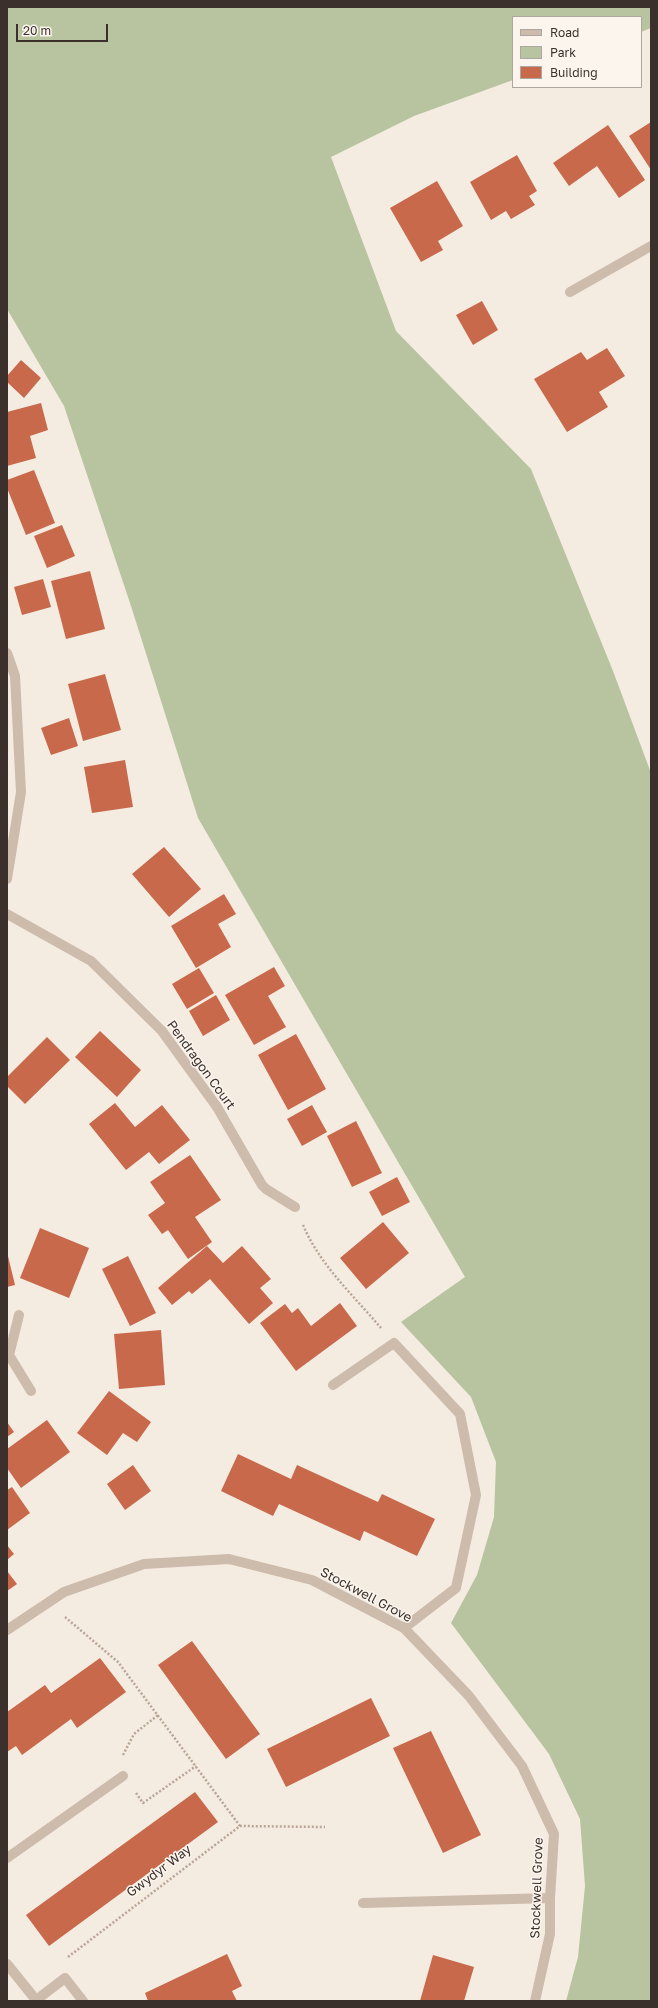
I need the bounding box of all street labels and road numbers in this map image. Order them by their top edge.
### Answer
street label: Pendragon Court [163,1017,239,1113]
street label: Stockwell Grove [318,1564,414,1626]
street label: Stockwell Grove [527,1837,547,1939]
street label: Gwydyr Way [124,1842,194,1900]

